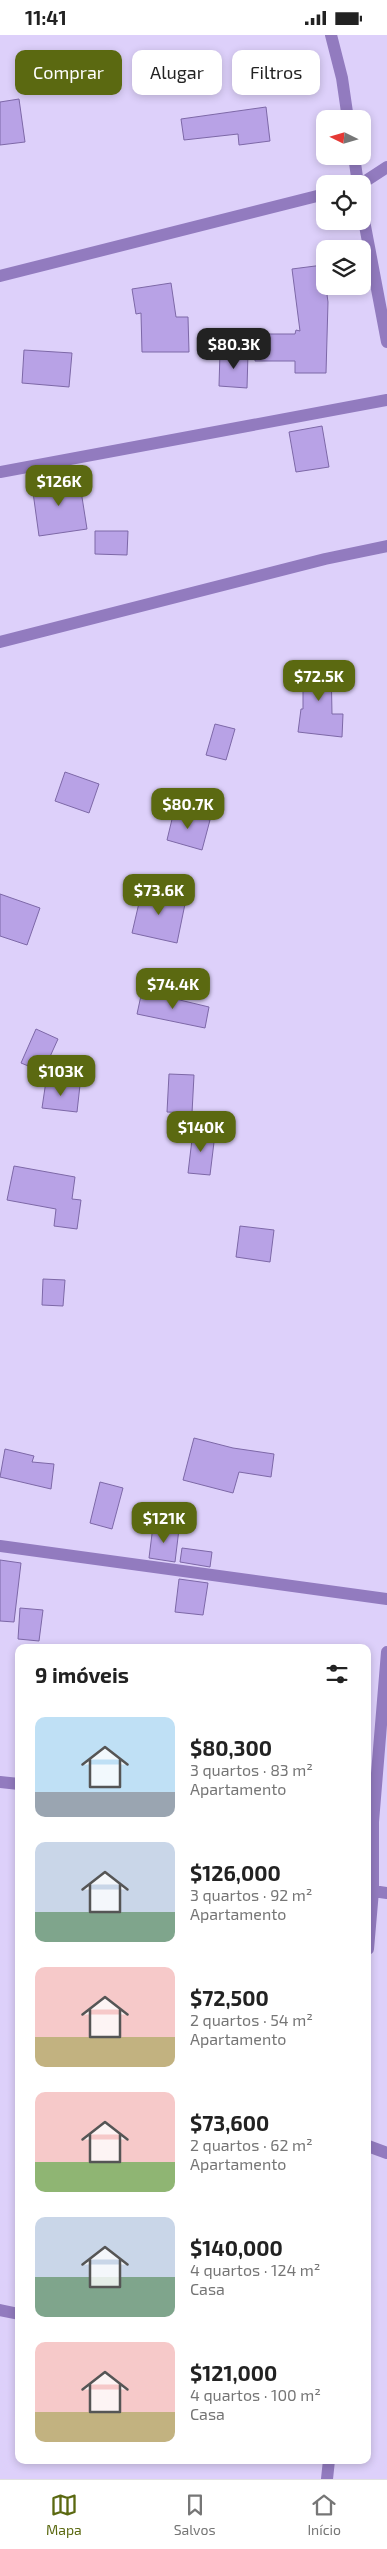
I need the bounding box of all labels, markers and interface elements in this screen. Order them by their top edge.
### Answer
text: 11:41 [25,6,67,29]
chip: Comprar [15,50,122,95]
chip: Alugar [132,50,222,95]
chip: Filtros [232,50,320,95]
north arrow [316,110,371,165]
map controls [316,110,371,295]
button: locate [316,175,371,230]
button: layers [316,240,371,295]
pin: $80.3K [193,327,275,370]
text: $80.3K [208,334,260,353]
pin: $126K [24,465,94,507]
text: $126K [36,471,82,490]
pin: $72.5K [278,659,360,702]
text: $72.5K [294,666,344,685]
pin: $80.7K [147,787,229,830]
text: $80.7K [162,794,214,813]
pin: $73.6K [118,873,200,916]
text: $73.6K [134,880,184,899]
pin: $74.4K [132,967,214,1010]
text: $74.4K [147,974,199,993]
pin: $103K [26,1055,96,1097]
text: $103K [38,1061,84,1080]
pin: $140K [166,1111,236,1153]
text: $140K [178,1117,224,1136]
pin: $121K [129,1501,199,1544]
text: $121K [143,1508,185,1527]
icon: filters [323,1660,351,1688]
text: 9 imóveis [35,1662,129,1687]
text: $80,300 [190,1735,272,1760]
icon: home [75,1737,135,1797]
text: 3 quartos · 83 m² [190,1760,313,1779]
text: Apartamento [190,1779,286,1798]
text: $126,000 [190,1860,281,1885]
icon: home [75,1862,135,1922]
text: 3 quartos · 92 m² [190,1885,312,1904]
text: Apartamento [190,1904,286,1923]
text: $72,500 [190,1985,269,2010]
icon: home [75,1987,135,2047]
text: 2 quartos · 54 m² [190,2010,313,2029]
text: Apartamento [190,2029,286,2048]
text: $73,600 [190,2110,269,2135]
icon: home [75,2112,135,2172]
text: 2 quartos · 62 m² [190,2135,313,2154]
text: Apartamento [190,2154,286,2173]
text: $140,000 [190,2235,283,2260]
icon: home [75,2237,135,2297]
text: 4 quartos · 124 m² [190,2260,320,2279]
text: Casa [190,2279,225,2298]
text: $121,000 [190,2360,277,2385]
icon: home [75,2362,135,2422]
text: 4 quartos · 100 m² [190,2385,321,2404]
text: Casa [190,2404,225,2423]
tab: Mapa [46,2491,82,2538]
tab: Salvos [174,2491,216,2538]
tab: Início [307,2491,341,2538]

